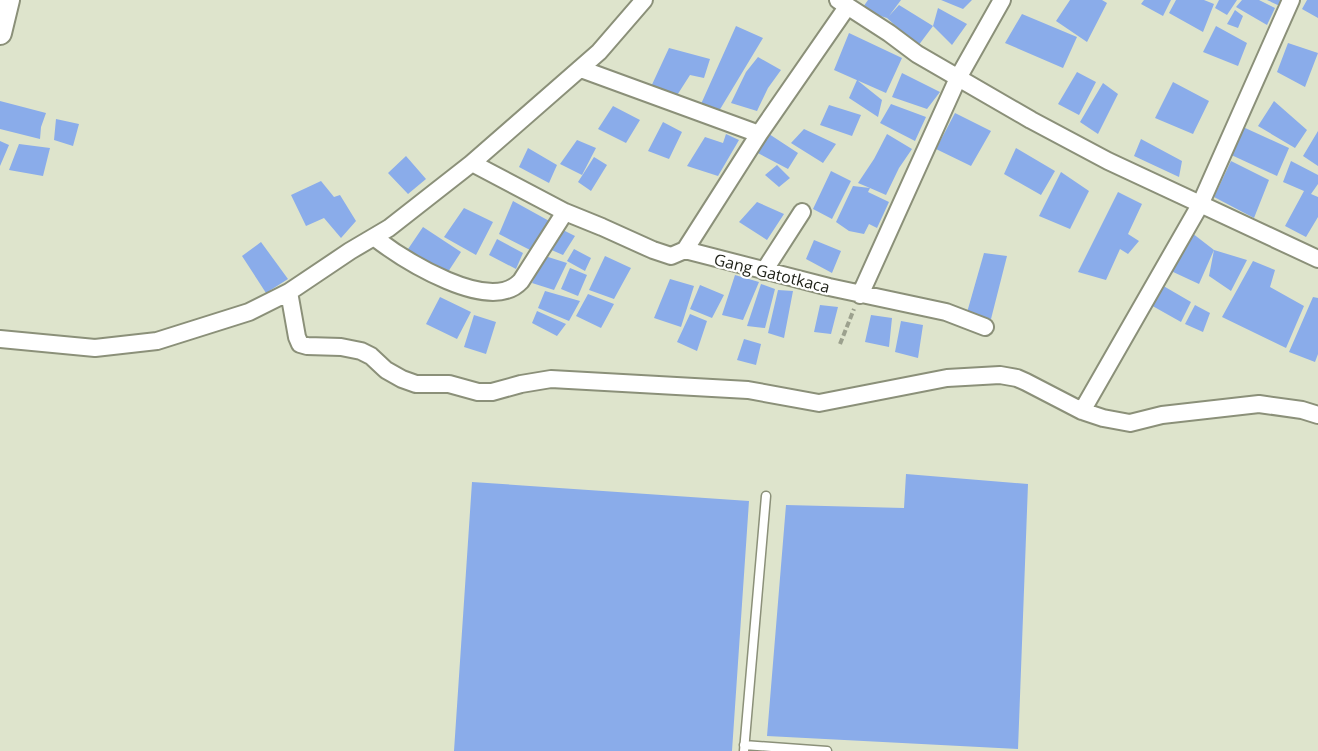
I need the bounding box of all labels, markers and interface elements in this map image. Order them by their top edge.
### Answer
street label: Gang Gatotkaca [712,248,832,298]

